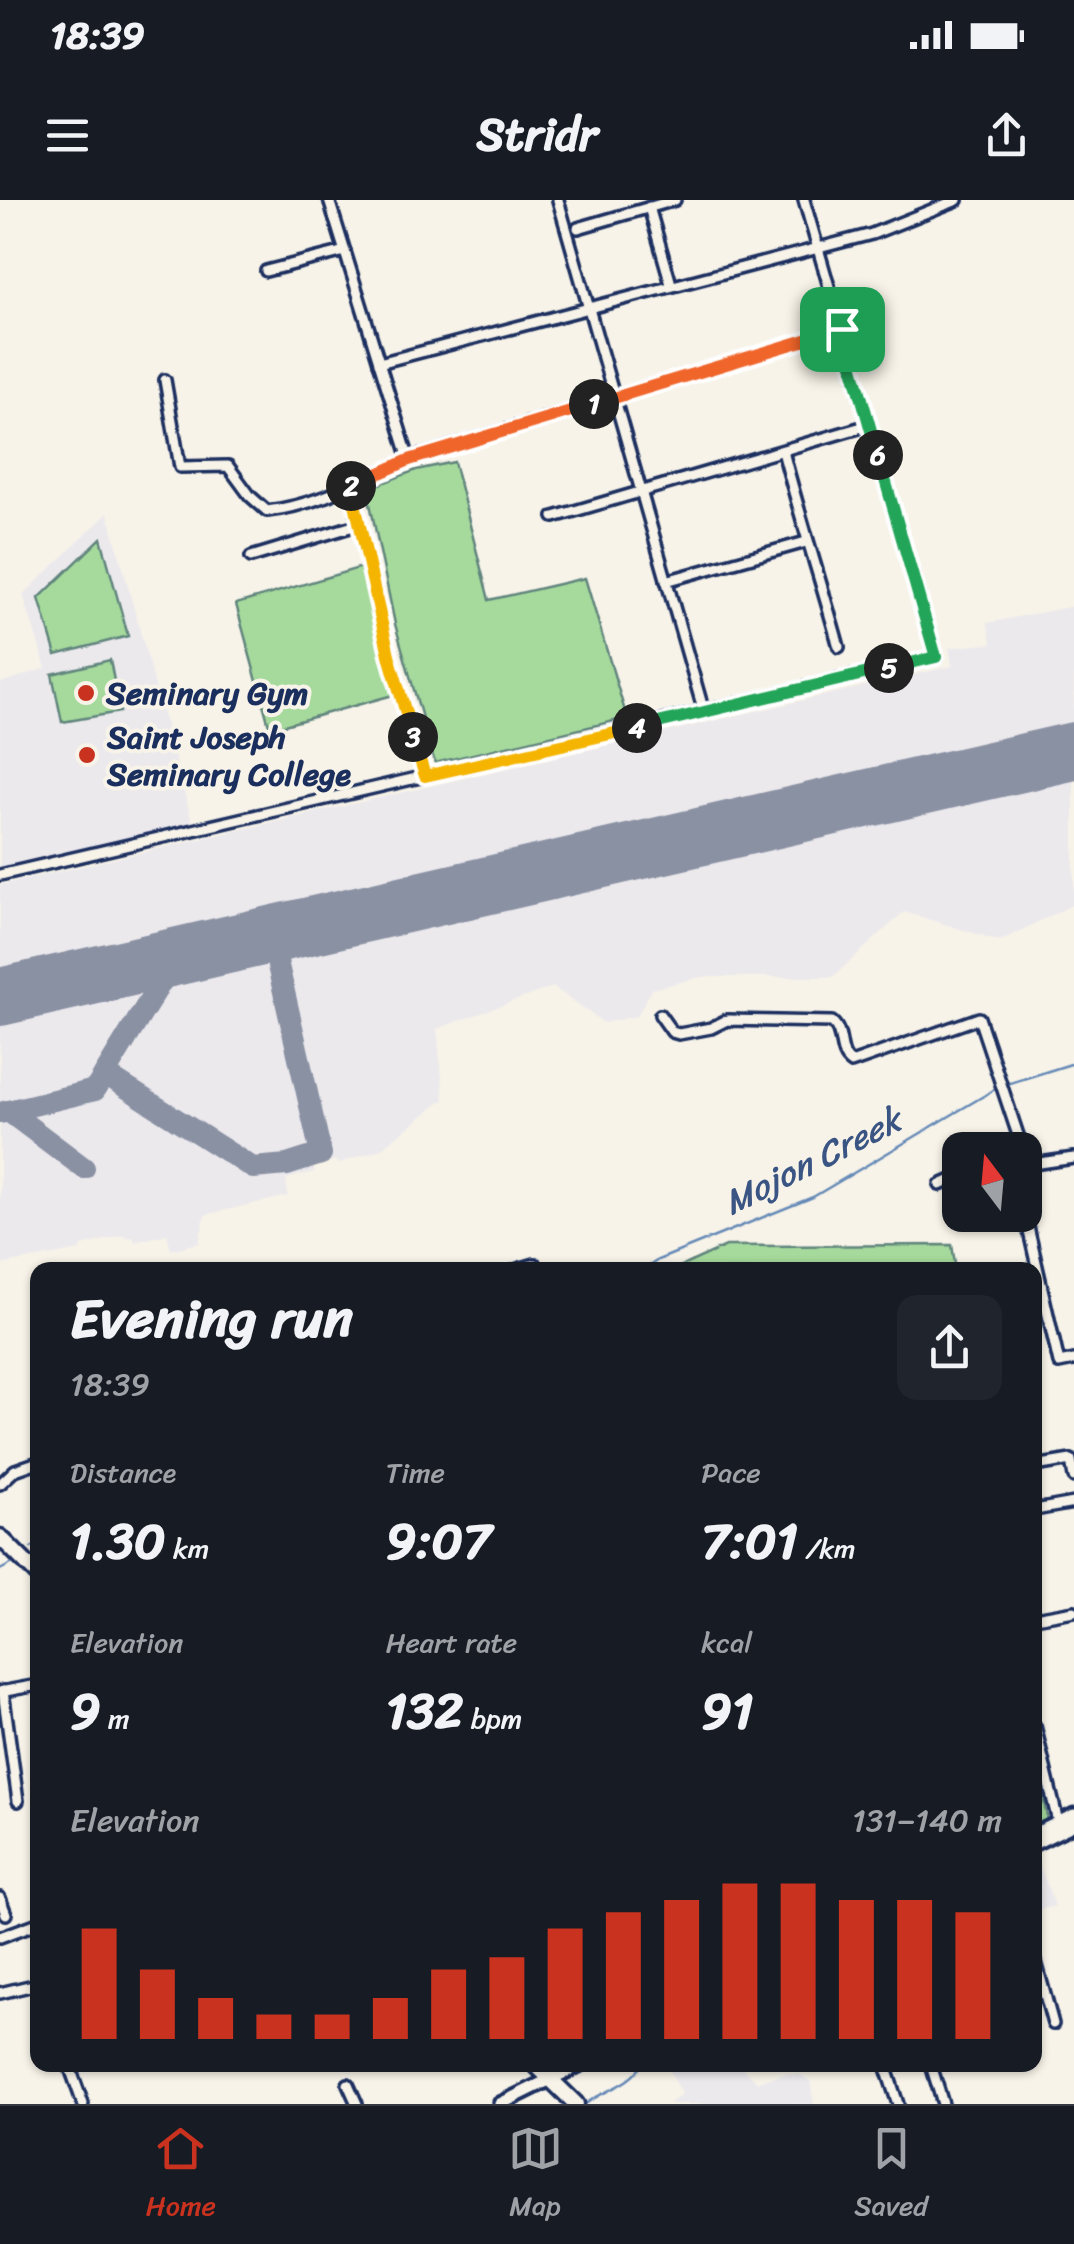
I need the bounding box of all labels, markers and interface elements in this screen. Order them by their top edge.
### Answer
text: 18:39 [50,2,145,69]
text: Stridr [477,95,597,175]
icon: menu [40,108,95,163]
icon: share [979,108,1034,163]
pin [800,287,885,372]
icon: arrive [815,302,870,357]
pin: 1 [569,379,619,429]
text: 1 [588,379,600,428]
pin: 6 [853,430,903,480]
text: 6 [870,430,886,479]
pin: 2 [326,461,376,511]
text: 2 [343,461,359,510]
pin: 5 [864,643,914,693]
text: 5 [880,643,898,692]
place label: Seminary Gym [105,665,308,722]
marker: Seminary Gym [75,682,97,704]
pin: 4 [612,703,662,753]
text: 4 [628,703,646,752]
place label: Saint Joseph Seminary College [106,709,351,803]
pin: 3 [388,712,438,762]
text: 3 [405,712,421,761]
marker: Saint Joseph Seminary College [76,744,98,766]
water label: Mojon Creek [712,1088,916,1232]
north arrow [942,1132,1042,1232]
map controls [942,1132,1042,1232]
text: Evening run [70,1270,353,1367]
button: share [897,1295,1002,1400]
text: 18:39 [70,1356,150,1413]
text: Distance [70,1448,176,1497]
text: Time [386,1448,445,1497]
text: Pace [701,1448,761,1497]
text: 1.30 [70,1497,166,1586]
text: 9:07 [386,1497,492,1586]
text: 7:01 [701,1497,798,1586]
text: km [166,1524,209,1573]
text: /km [798,1524,856,1573]
text: Elevation [70,1618,183,1667]
text: Heart rate [386,1618,517,1667]
text: kcal [701,1618,752,1667]
text: 9 [70,1667,101,1756]
text: 132 [386,1667,463,1756]
text: 91 [701,1667,753,1756]
text: m [101,1694,130,1743]
text: bpm [463,1694,522,1743]
text: Elevation [70,1792,200,1849]
text: 131–140 m [852,1792,1002,1849]
tab: Home [146,2121,216,2230]
tab: Map [508,2121,563,2230]
tab: Saved [854,2121,928,2230]

